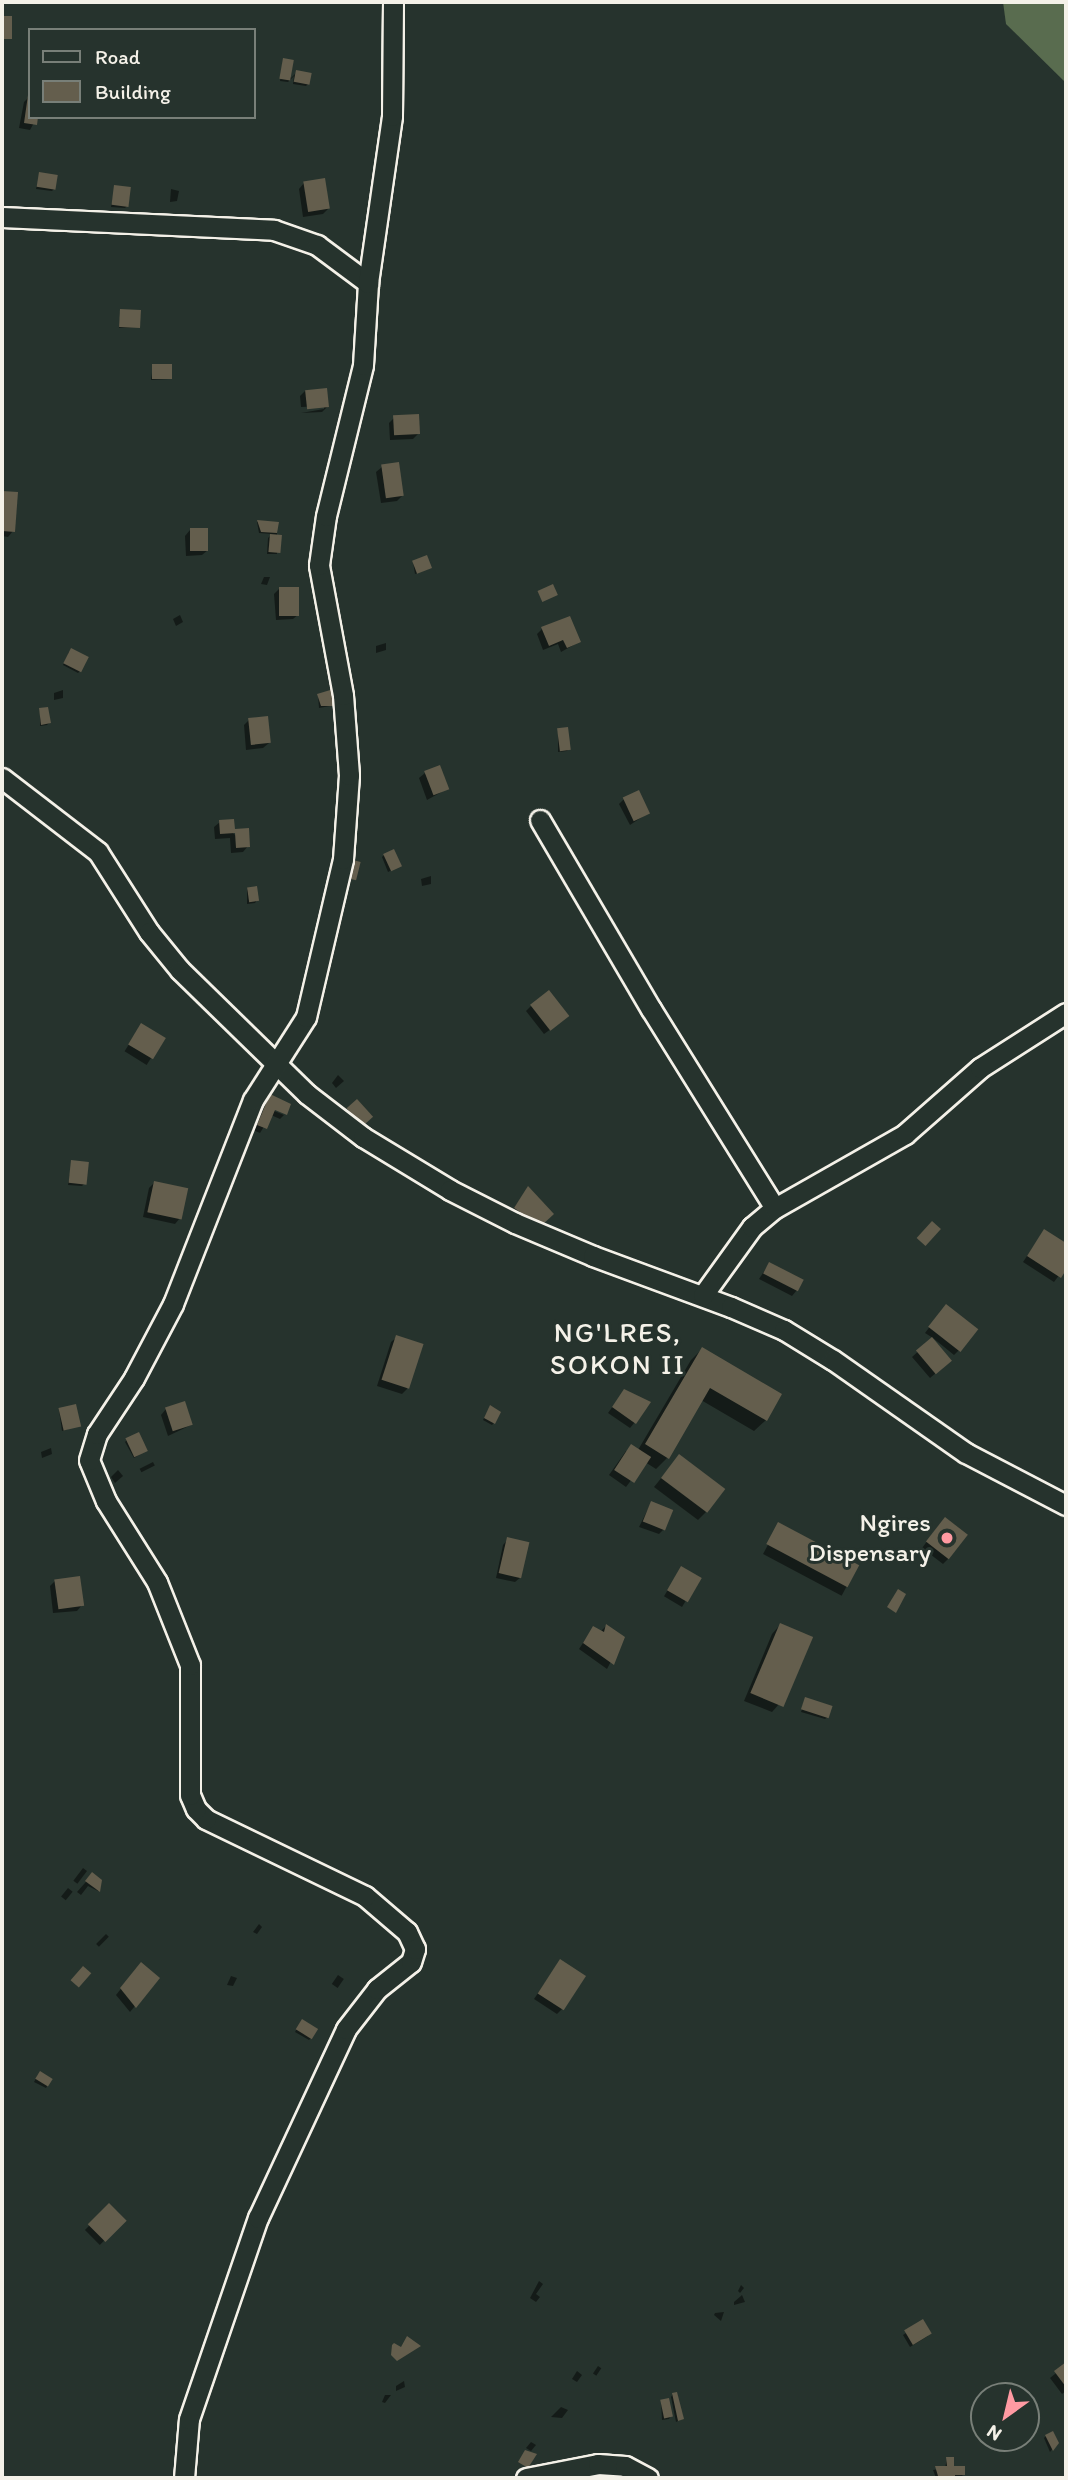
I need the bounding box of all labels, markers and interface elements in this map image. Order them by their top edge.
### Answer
legend [28,28,256,119]
text: Road [95,44,140,69]
text: Building [95,79,171,104]
district label: NG'LRES, SOKON II [553,1315,683,1381]
place label: Ngires Dispensary [808,1507,931,1568]
marker: Ngires Dispensary [937,1528,957,1548]
north arrow [970,2382,1040,2452]
text: N [982,2420,1006,2446]

